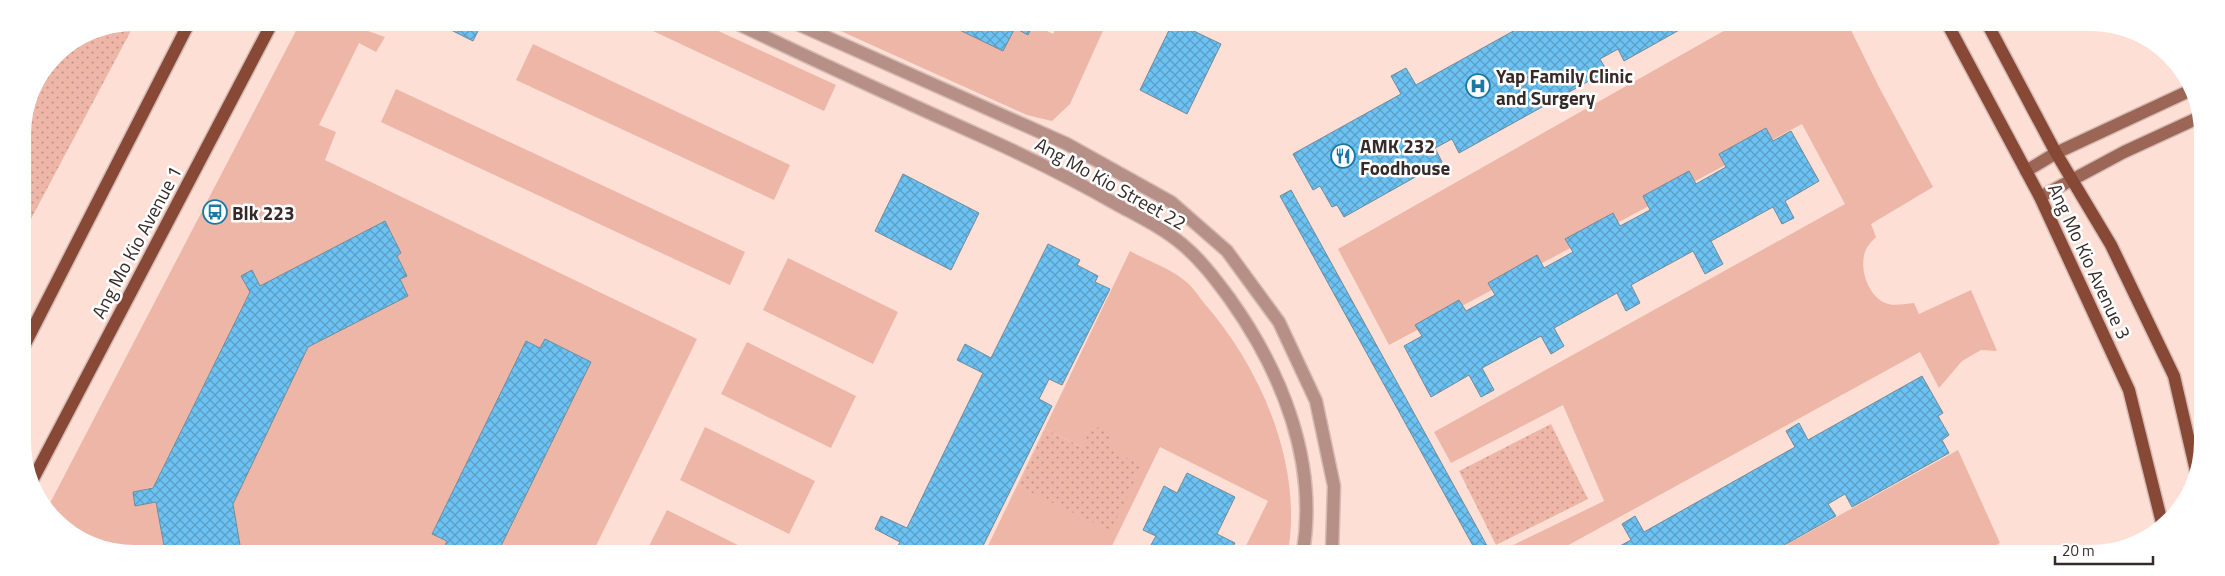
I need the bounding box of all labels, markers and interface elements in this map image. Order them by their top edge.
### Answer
place label: Yap Family Clinic and Surgery [1496,61,1633,112]
hospital icon: Yap Family Clinic and Surgery [1465,73,1491,99]
street label: Ang Mo Kio Street 22 [1030,129,1192,237]
place label: AMK 232 Foodhouse [1360,131,1451,182]
restaurant icon: AMK 232 Foodhouse [1330,143,1356,169]
street label: Ang Mo Kio Avenue 1 [84,161,188,323]
street label: Ang Mo Kio Avenue 3 [2041,178,2139,344]
place label: Blk 223 [232,198,295,227]
bus stop icon: Blk 223 [202,199,228,225]
scale bar [2055,534,2152,566]
text: 20 m [2062,539,2095,562]

